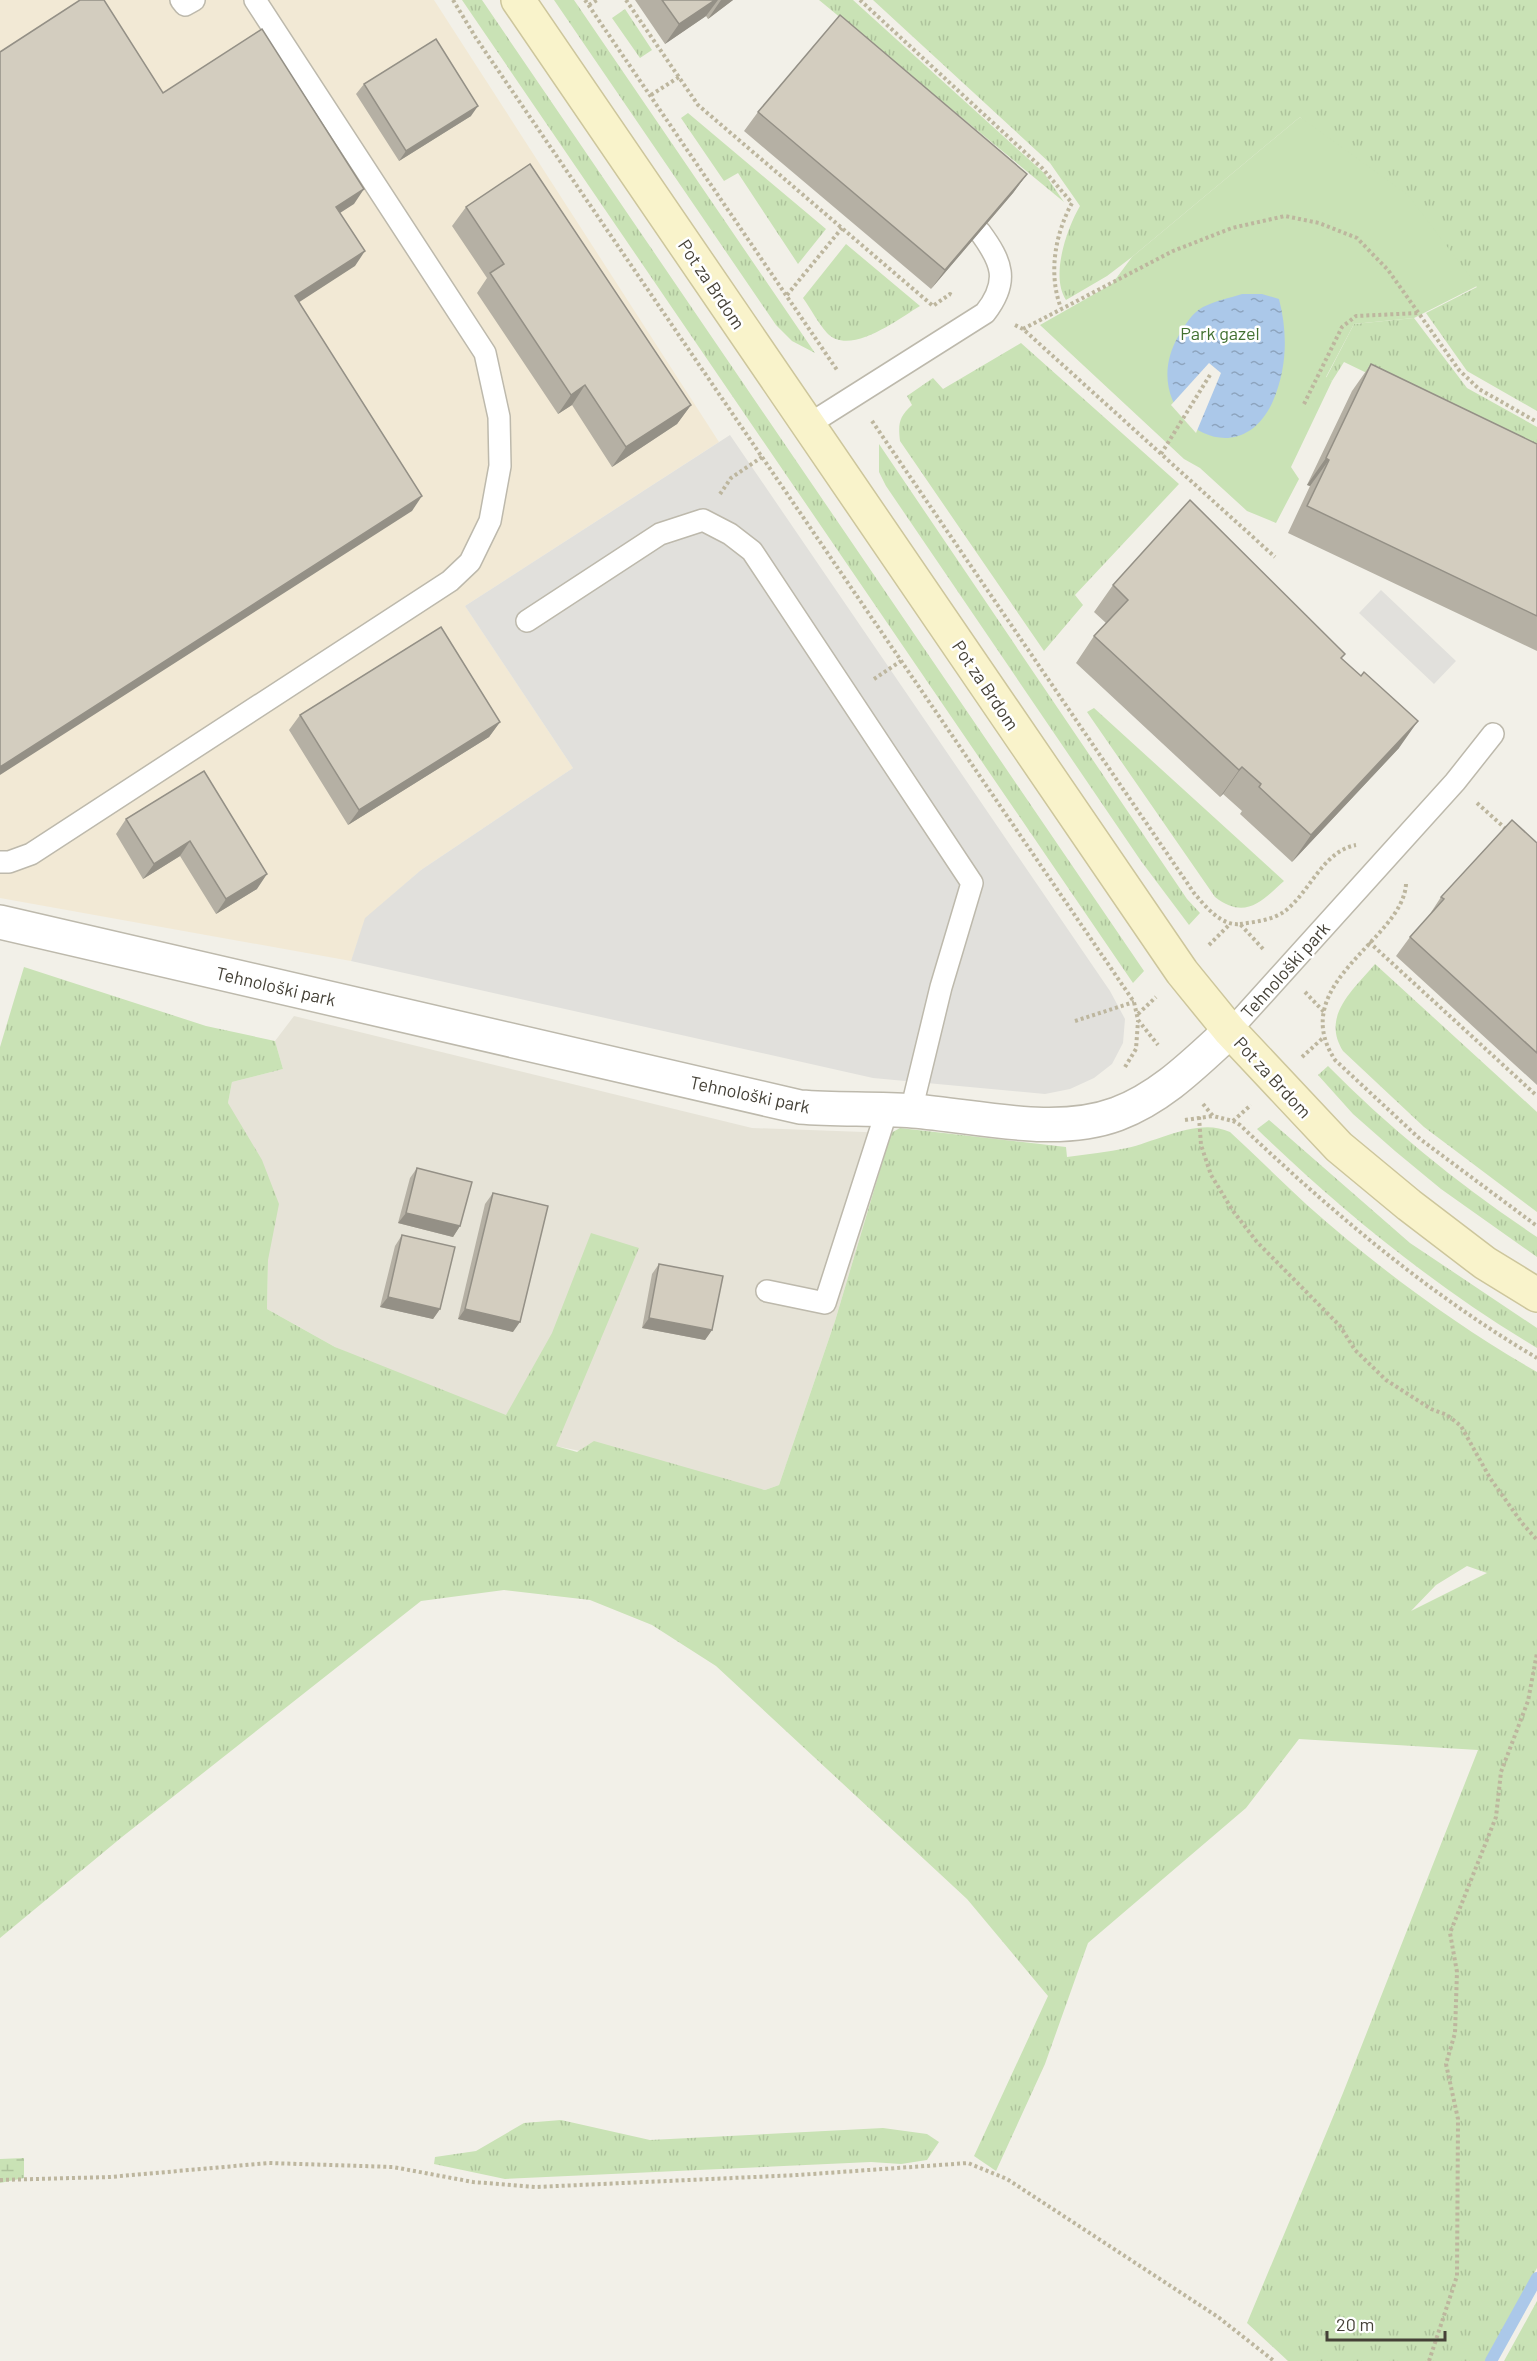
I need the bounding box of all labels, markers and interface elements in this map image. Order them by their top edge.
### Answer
street label: Pot za Brdom [674,235,750,333]
park label: Park gazel [1180,322,1260,344]
street label: Pot za Brdom [948,636,1024,734]
street label: Tehnološki park [1236,917,1334,1023]
street label: Tehnološki park [214,962,338,1010]
street label: Pot za Brdom [1230,1032,1316,1122]
street label: Tehnološki park [688,1071,812,1117]
scale bar [1327,2304,1446,2342]
text: 20 m [1336,2313,1374,2335]

